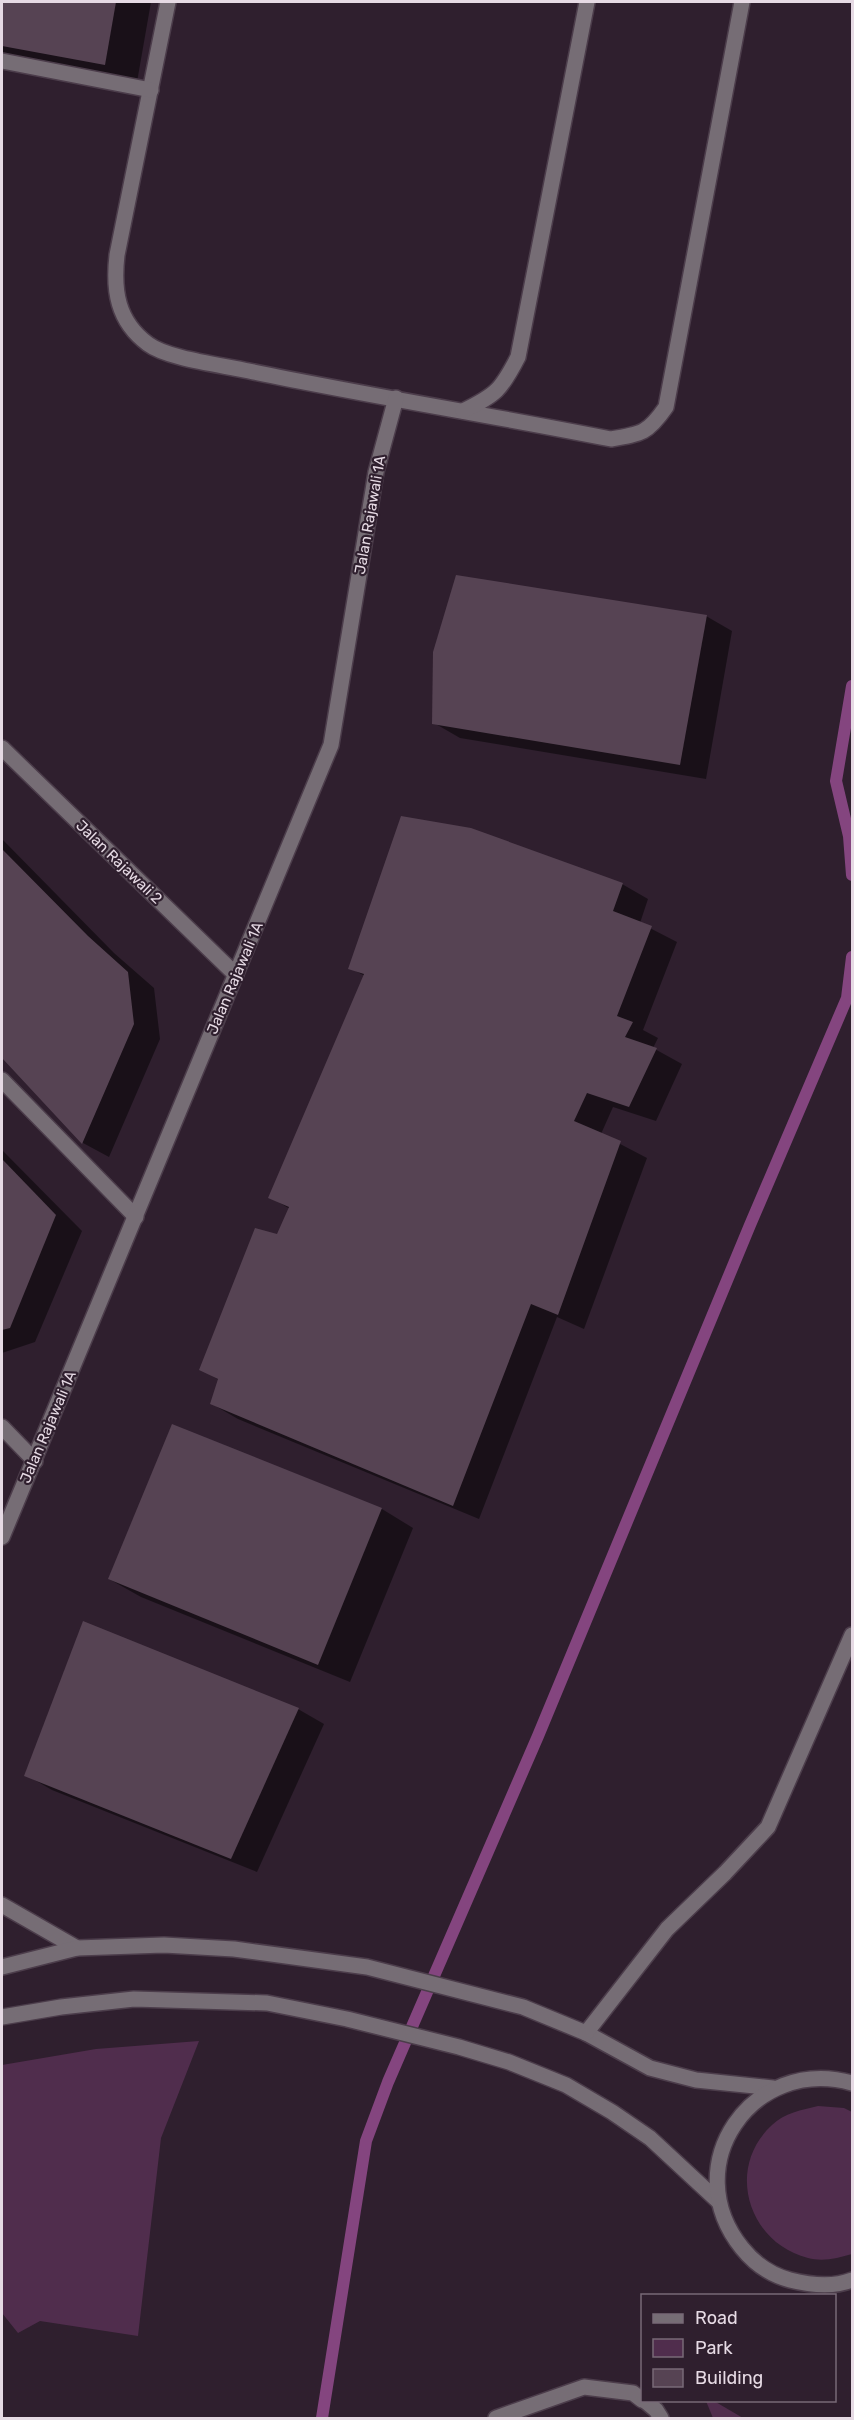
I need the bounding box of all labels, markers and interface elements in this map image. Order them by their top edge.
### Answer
street label: Jalan Rajawali 1A [351,454,389,576]
street label: Jalan Rajawali 2 [72,816,166,908]
street label: Jalan Rajawali 1A [203,919,267,1037]
street label: Jalan Rajawali 1A [16,1368,80,1486]
legend [641,2294,836,2402]
text: Road [695,2307,738,2329]
text: Park [695,2337,733,2359]
text: Building [695,2367,763,2389]

